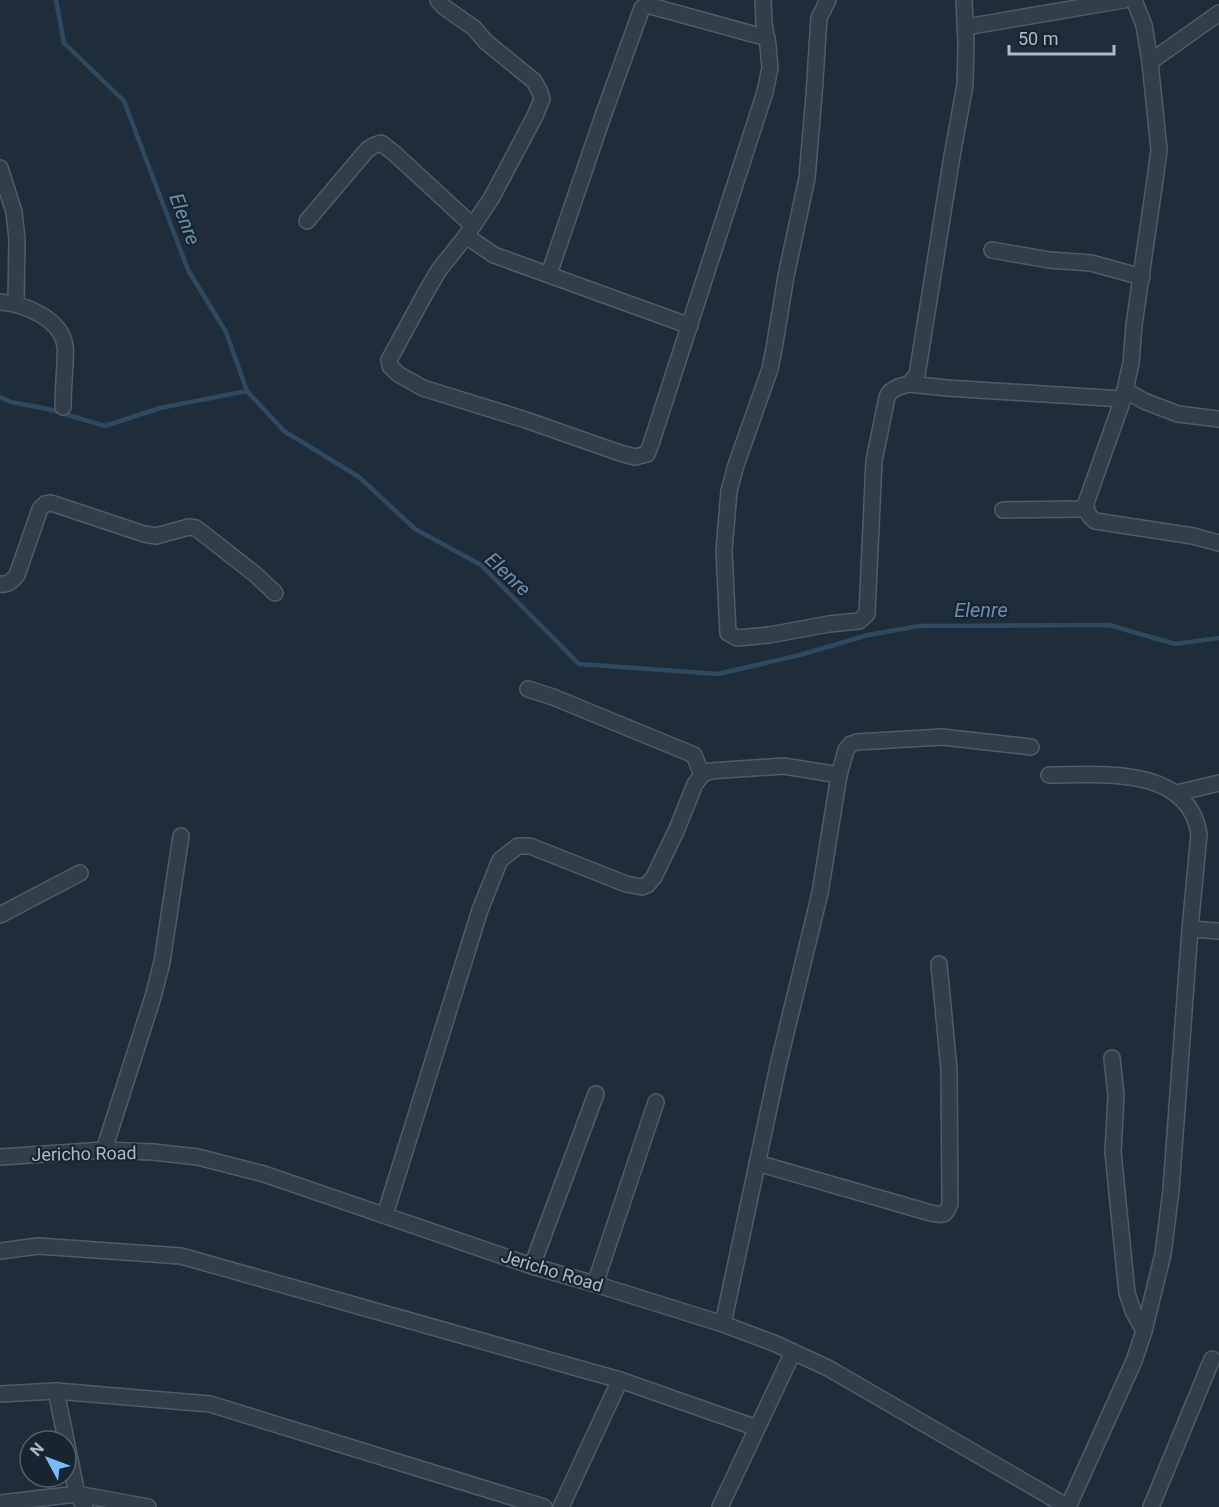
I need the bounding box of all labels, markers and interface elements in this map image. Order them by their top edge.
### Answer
scale bar [1009,18,1114,56]
text: 50 m [1018,28,1058,49]
water label: Elenre [164,190,206,248]
water label: Elenre [480,547,536,601]
water label: Elenre [954,598,1008,622]
street label: Jericho Road [31,1142,137,1165]
street label: Jericho Road [499,1245,606,1296]
north arrow [18,1429,78,1489]
text: N [26,1439,48,1460]

